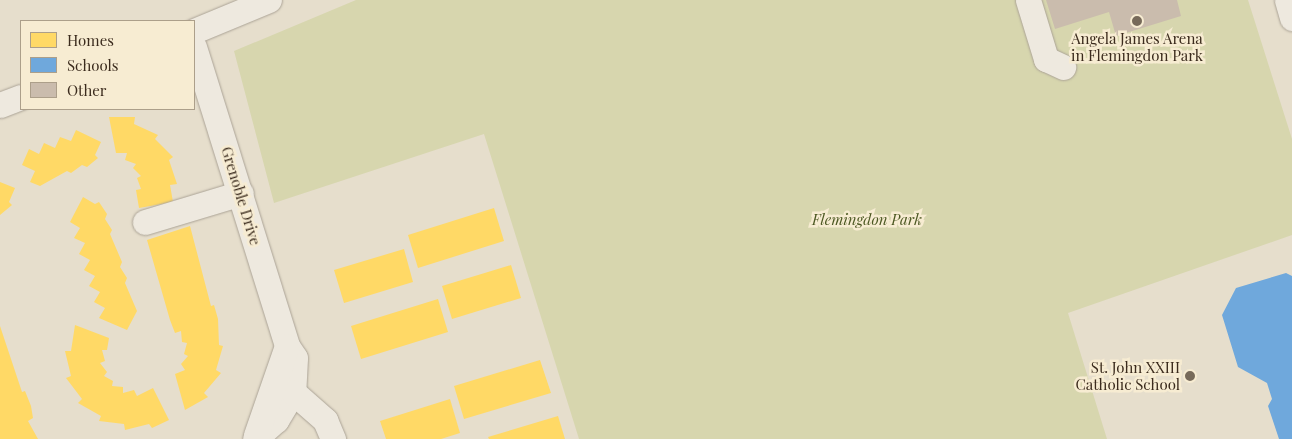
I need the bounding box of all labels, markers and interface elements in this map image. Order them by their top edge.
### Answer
marker: Angela James Arena in Flemingdon Park [1131,15,1143,27]
legend [20,20,195,110]
place label: Angela James Arena in Flemingdon Park [1071,29,1203,64]
text: Homes [67,30,114,50]
text: Schools [67,55,119,75]
text: Other [67,80,107,100]
street label: Grenoble Drive [217,145,265,247]
park label: Flemingdon Park [812,211,922,229]
place label: St. John XXIII Catholic School [1076,358,1180,393]
marker: St. John XXIII Catholic School [1184,370,1196,382]

